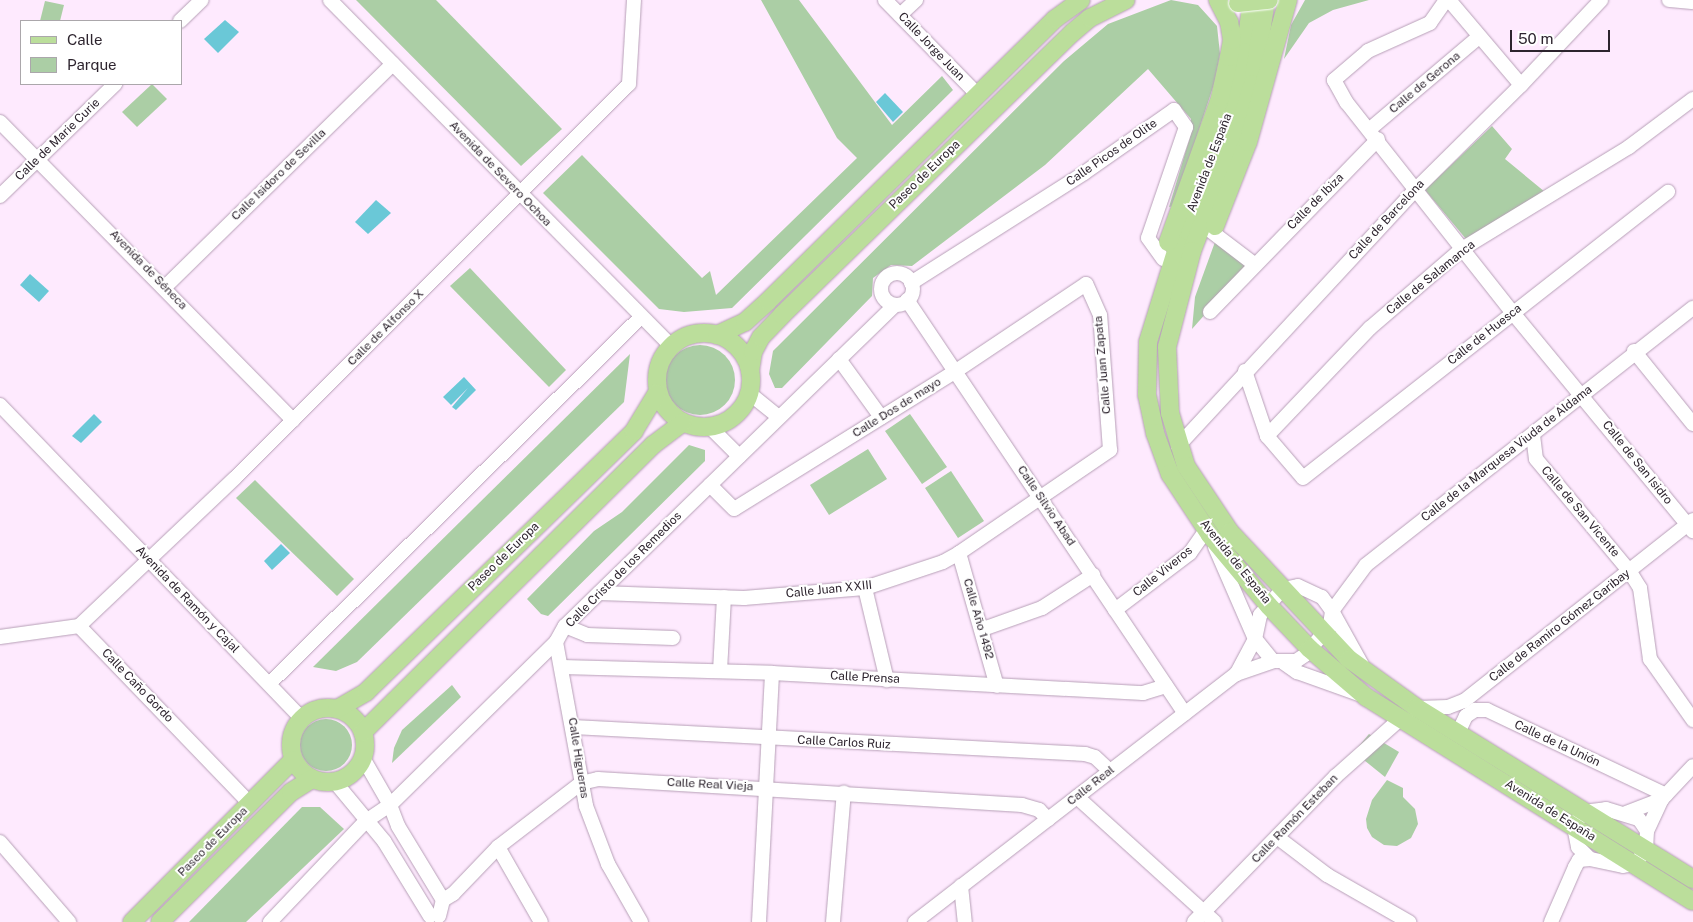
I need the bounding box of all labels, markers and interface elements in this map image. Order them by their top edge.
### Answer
street label: Calle Jorge Juan [895,10,967,84]
legend [20,20,182,85]
scale bar [1513,20,1613,52]
text: 50 m [1518,30,1553,47]
text: Calle [67,31,103,48]
street label: Calle de Gerona [1386,49,1464,117]
text: Parque [67,56,117,73]
street label: Calle de Marie Curie [13,96,103,184]
street label: Avenida de España [1185,112,1235,214]
street label: Calle Picos de Olite [1064,116,1160,190]
street label: Avenida de Severo Ochoa [446,118,554,230]
street label: Calle Isidoro de Sevilla [229,126,329,224]
street label: Paseo de Europa [887,138,963,212]
street label: Calle de Ibiza [1285,171,1347,233]
street label: Calle de Barcelona [1346,177,1428,263]
street label: Avenida de Séneca [106,227,190,313]
street label: Calle de Salamanca [1384,238,1478,318]
street label: Calle de Alfonso X [345,287,427,369]
street label: Calle de Huesca [1445,302,1525,368]
street label: Calle Juan Zapata [1092,315,1114,415]
street label: Calle Dos de mayo [850,375,944,441]
street label: Calle de la Marquesa Viuda de Aldama [1418,382,1596,526]
street label: Calle de San Isidro [1599,418,1675,508]
street label: Calle Silvio Abad [1014,463,1078,549]
street label: Calle de San Vicente [1538,463,1622,561]
street label: Calle Cristo de los Remedios [563,509,685,631]
street label: Avenida de España [1196,517,1274,607]
street label: Paseo de Europa [466,520,542,594]
street label: Avenida de Ramón y Cajal [132,543,242,657]
street label: Calle Viveros [1130,544,1196,600]
street label: Calle de Ramiro Gómez Garibay [1487,566,1633,686]
street label: Calle Año 1492 [960,577,996,661]
street label: Calle Juan XXIII [785,578,873,602]
street label: Calle Caño Gordo [98,646,176,726]
street label: Calle Prensa [830,669,900,687]
street label: Calle Higueras [565,717,591,799]
street label: Calle de la Unión [1512,718,1602,770]
street label: Calle Carlos Ruiz [797,733,891,753]
street label: Calle Real [1064,763,1118,809]
street label: Calle Ramón Esteban [1249,771,1341,867]
street label: Calle Real Vieja [666,776,754,794]
street label: Avenida de España [1502,777,1598,845]
street label: Paseo de Europa [175,804,251,880]

